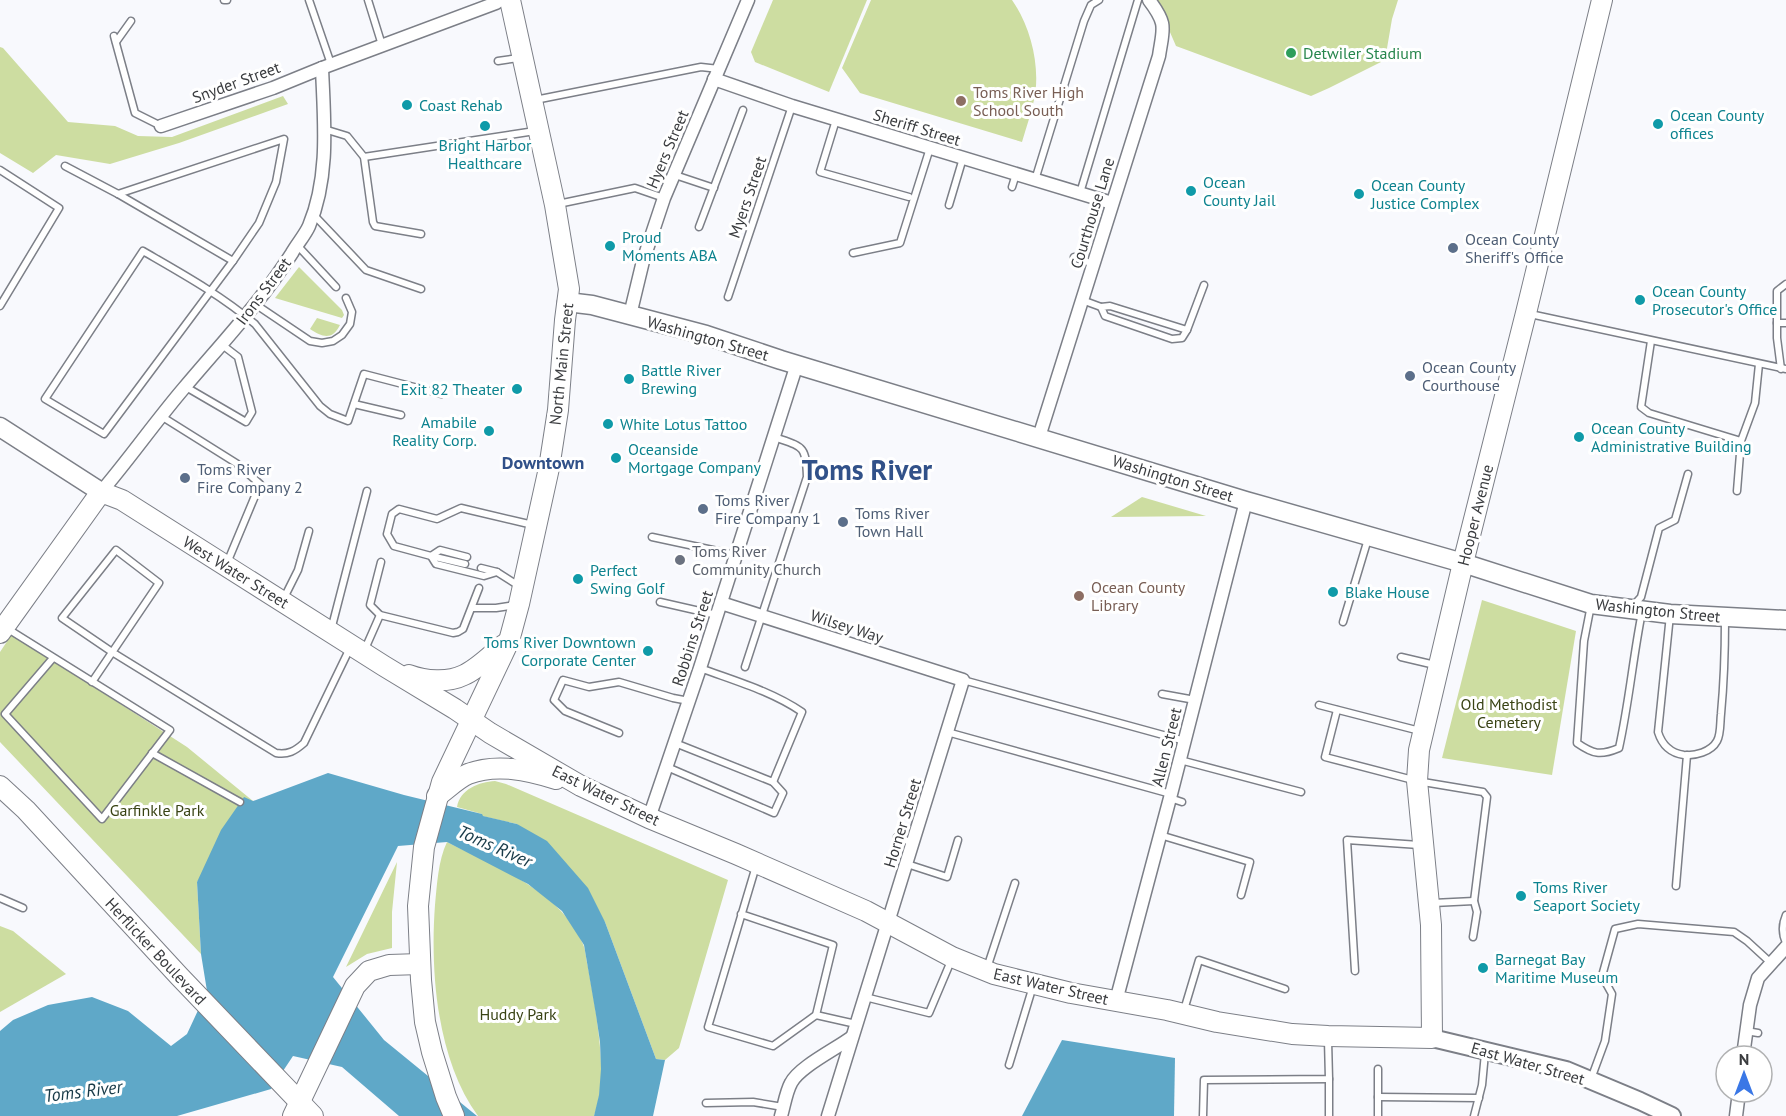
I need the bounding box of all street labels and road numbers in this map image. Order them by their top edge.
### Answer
street label: Snyder Street [189,57,283,107]
street label: Sheriff Street [871,104,964,150]
street label: Hyers Street [641,106,693,191]
street label: Myers Street [724,153,771,241]
street label: Courthouse Lane [1066,155,1118,271]
street label: Irons Street [231,253,295,329]
street label: North Main Street [545,301,577,426]
street label: Washington Street [645,311,772,365]
street label: Washington Street [1110,450,1236,506]
street label: Hooper Avenue [1453,462,1497,568]
street label: West Water Street [179,531,293,613]
street label: Robbins Street [667,587,717,688]
street label: Washington Street [1595,594,1722,627]
street label: Wilsey Way [808,605,887,647]
street label: Allen Street [1147,705,1186,789]
street label: East Water Street [549,760,664,830]
street label: Horner Street [879,775,925,870]
street label: Herflicker Boulevard [101,893,211,1009]
street label: East Water Street [992,963,1111,1009]
street label: East Water Street [1469,1037,1588,1089]

